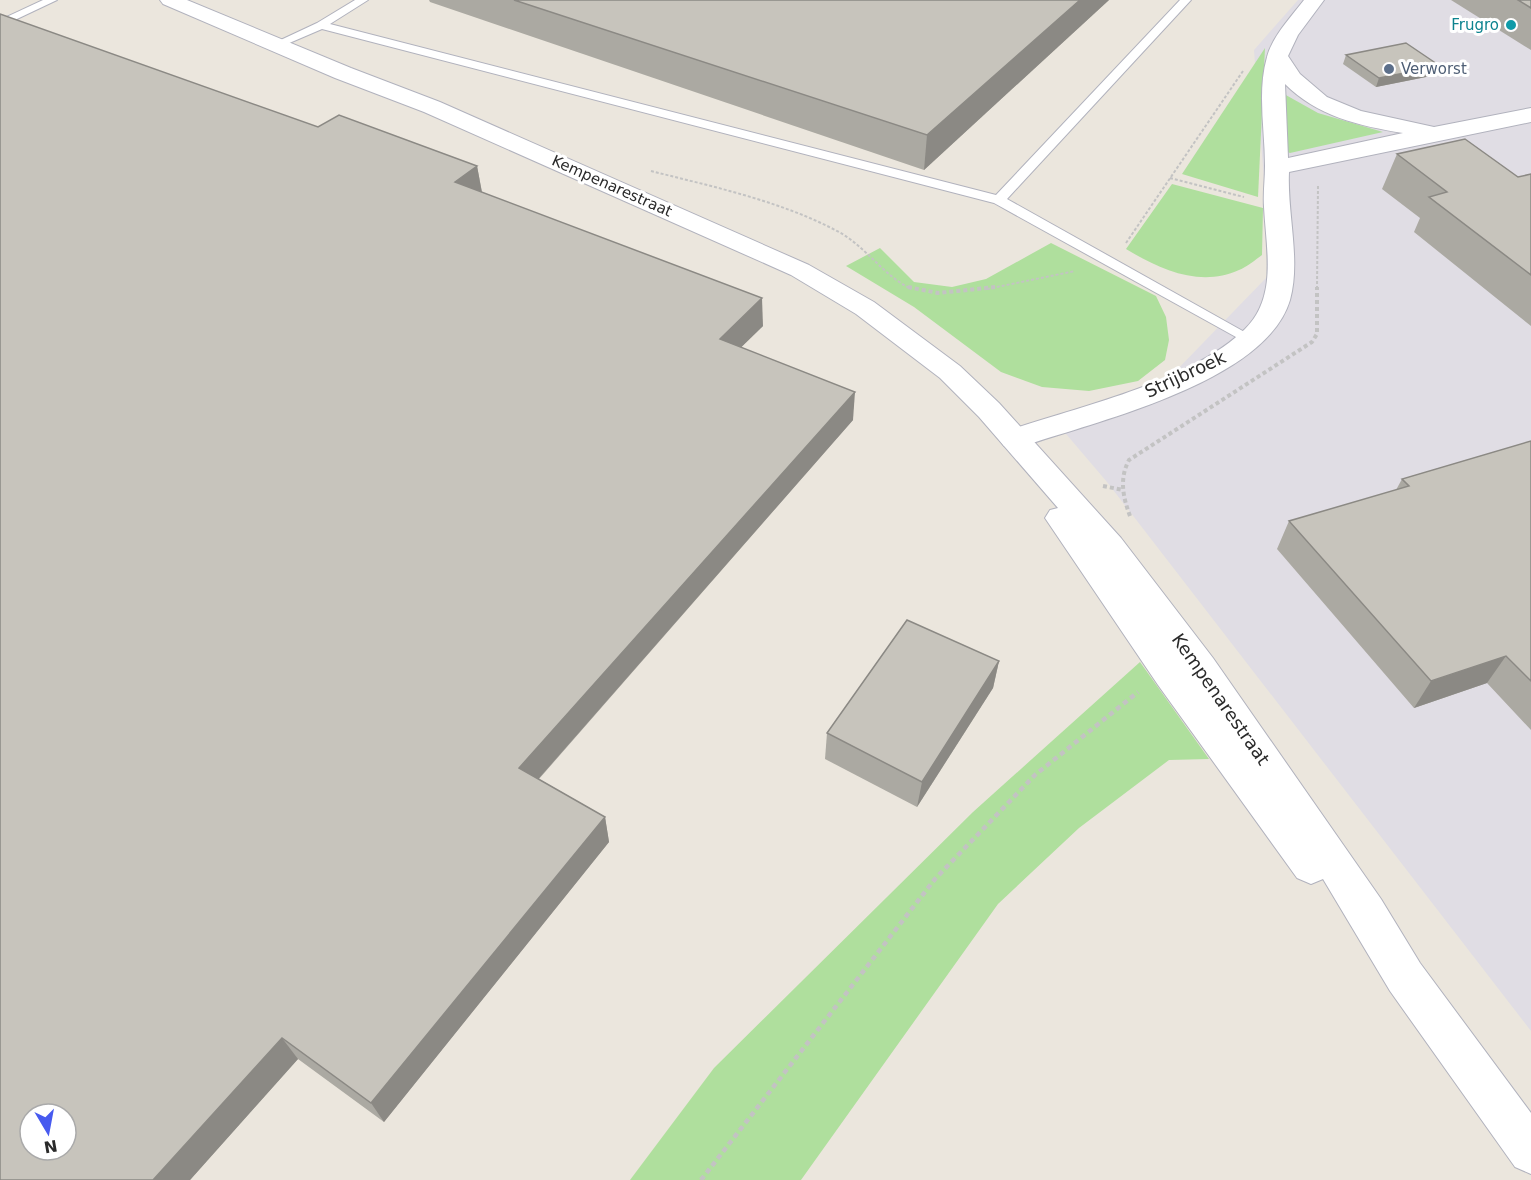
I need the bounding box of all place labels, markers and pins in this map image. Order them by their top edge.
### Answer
place label: Frugro [1451,16,1499,34]
marker: Frugro [1504,18,1518,32]
place label: Verworst [1401,60,1467,78]
marker: Verworst [1382,62,1396,76]

